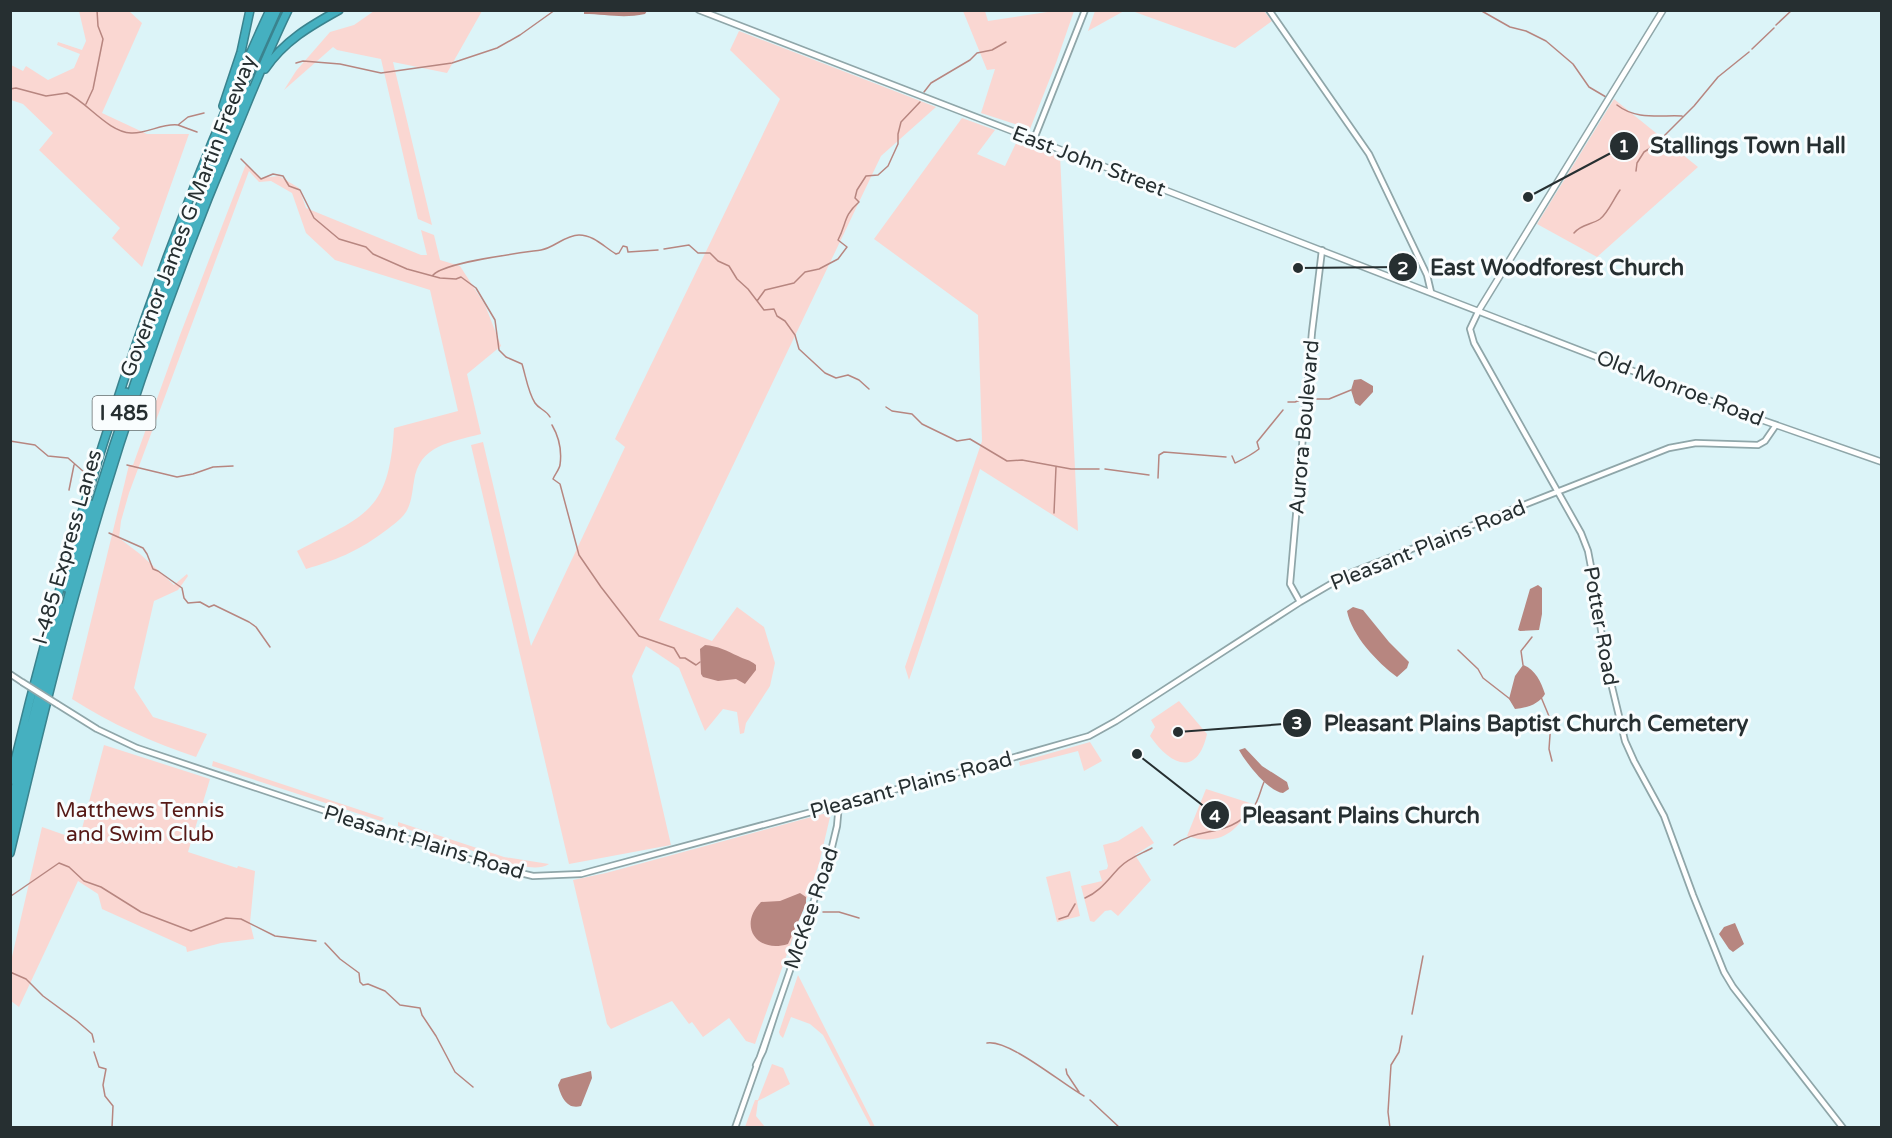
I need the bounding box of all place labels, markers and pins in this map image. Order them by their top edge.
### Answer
callout: Stallings Town Hall [1609,126,1858,166]
callout: East Woodforest Church [1388,247,1696,287]
callout: Pleasant Plains Baptist Church Cemetery [1282,703,1760,743]
callout: Pleasant Plains Church [1200,795,1492,835]

